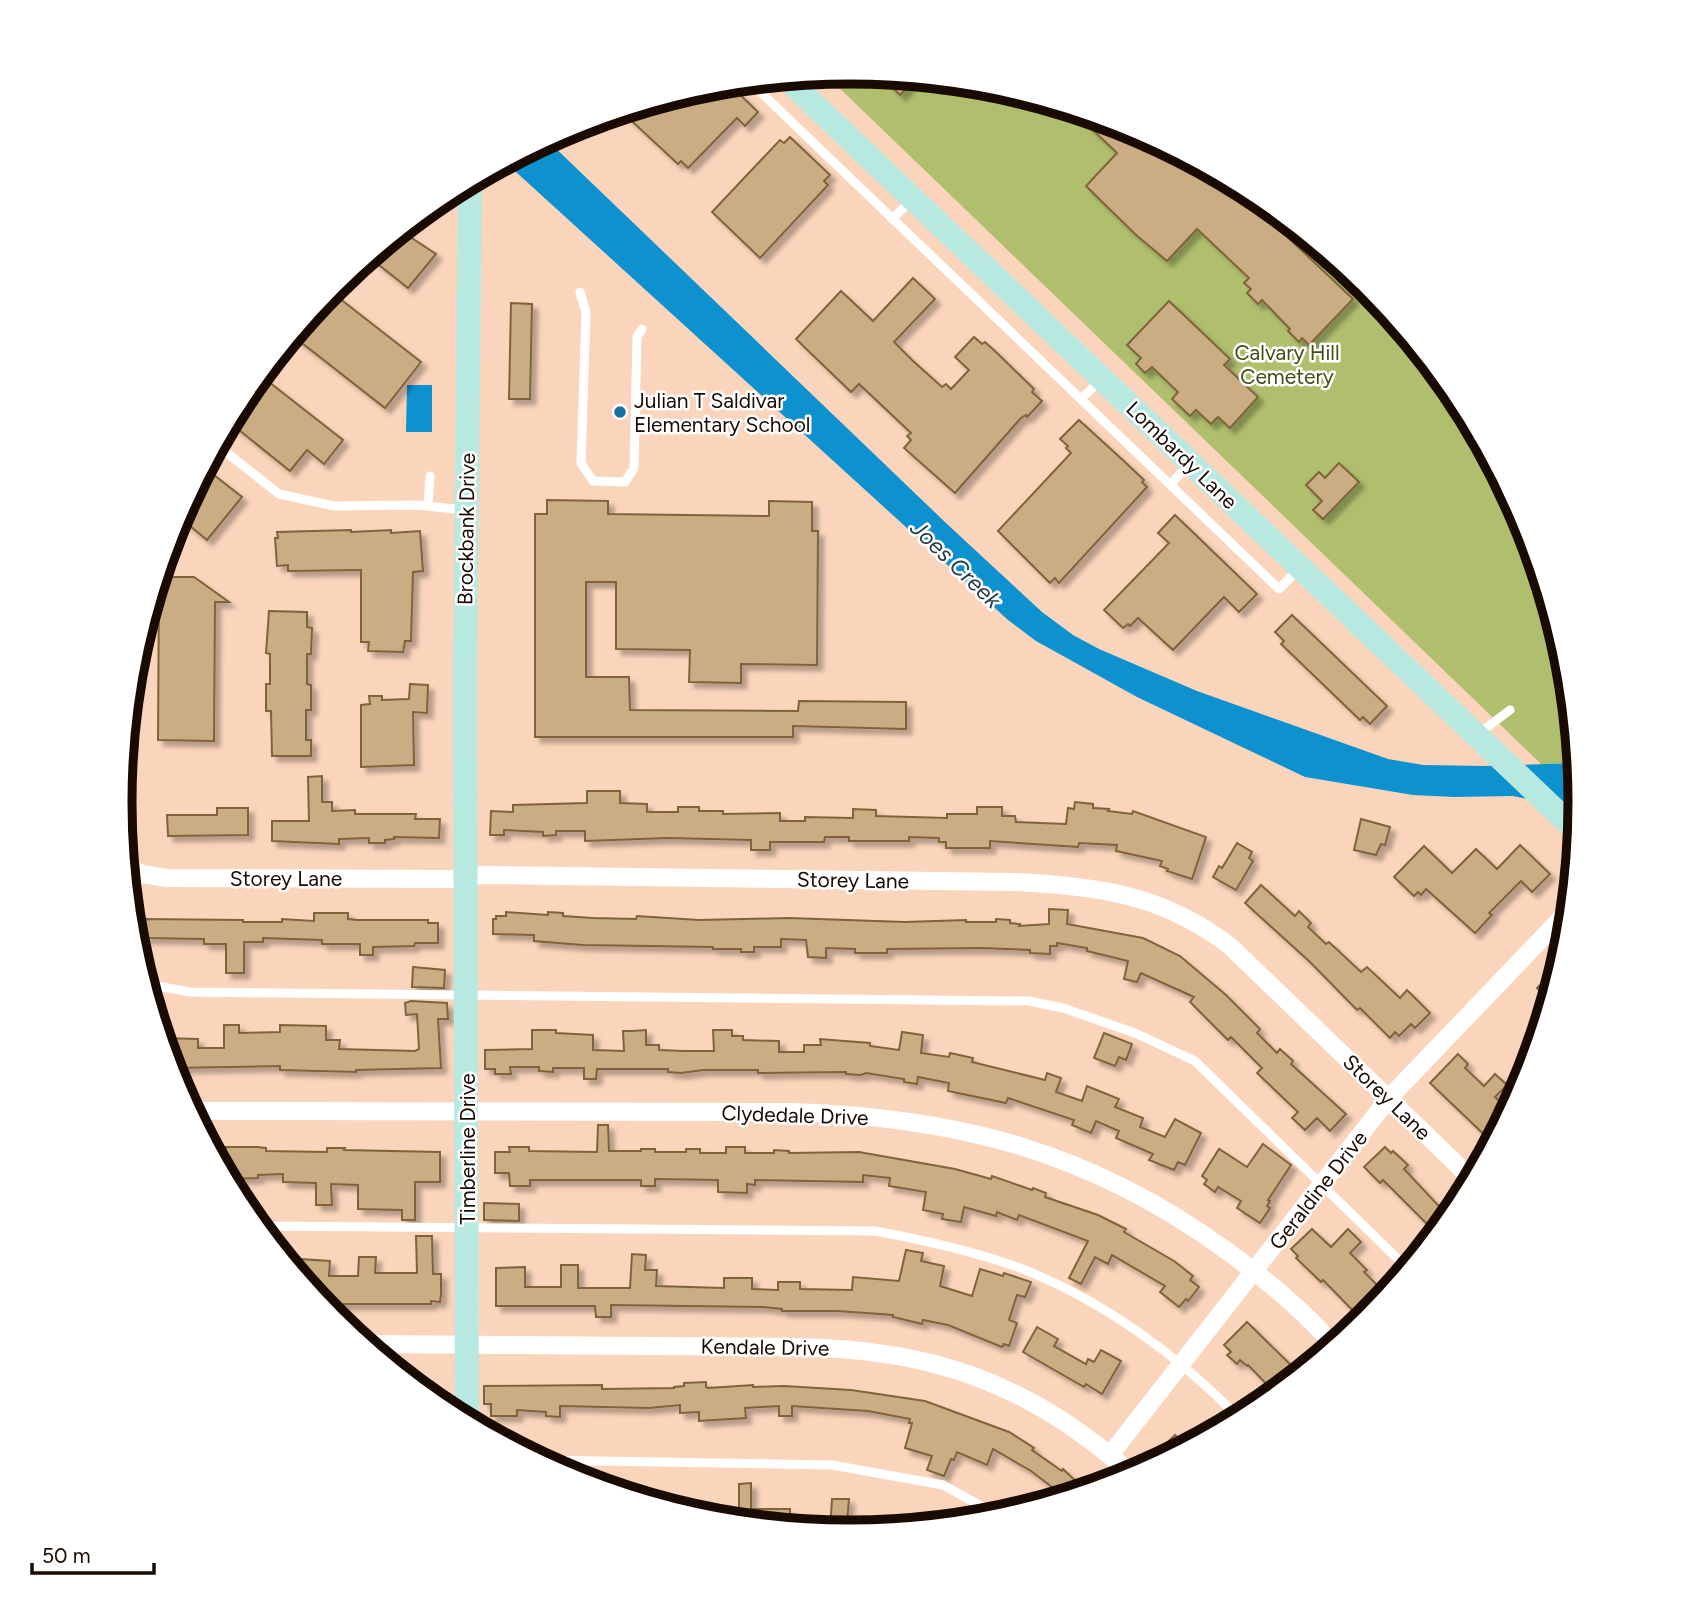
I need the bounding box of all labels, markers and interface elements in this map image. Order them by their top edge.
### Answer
park label: Calvary Hill Cemetery [1234,340,1340,389]
place label: Julian T Saldivar Elementary School [634,388,810,437]
street label: Lombardy Lane [1121,396,1243,514]
marker: Julian T Saldivar Elementary School [612,404,628,420]
street label: Brockbank Drive [452,453,480,605]
water label: Joes Creek [904,513,1008,615]
street label: Storey Lane [230,866,342,891]
street label: Storey Lane [797,867,909,893]
street label: Storey Lane [1338,1049,1436,1145]
street label: Timberline Drive [455,1073,480,1225]
street label: Clydedale Drive [721,1100,869,1130]
street label: Geraldine Drive [1264,1126,1372,1254]
street label: Kendale Drive [700,1333,830,1361]
scale bar [32,1532,154,1576]
text: 50 m [42,1543,91,1568]

